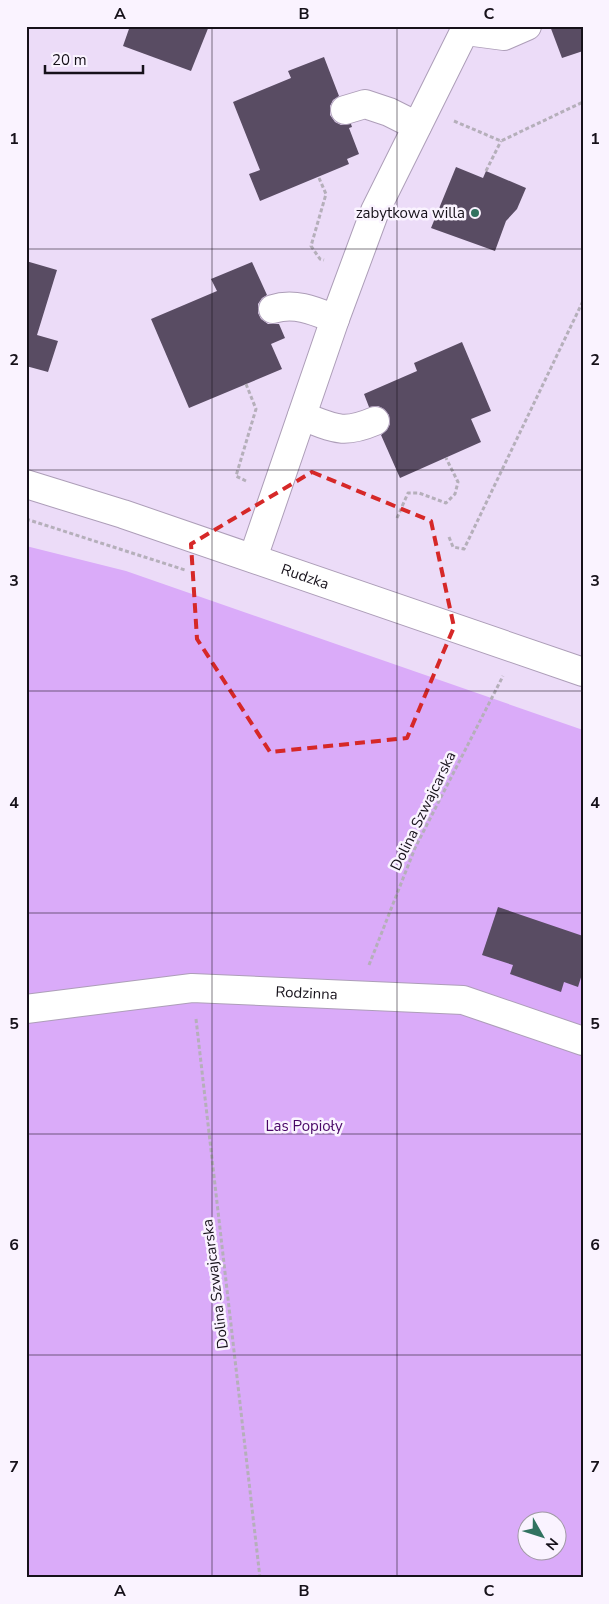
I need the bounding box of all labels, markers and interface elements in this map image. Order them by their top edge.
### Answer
text: A [114,3,126,25]
text: B [298,3,310,25]
text: C [484,3,495,25]
scale bar [45,42,142,74]
text: 20 m [52,50,87,70]
text: 1 [9,128,19,150]
text: 1 [590,128,600,150]
place label: zabytkowa willa [356,203,465,223]
marker: zabytkowa willa [469,207,481,219]
text: 2 [9,349,19,371]
text: 2 [590,349,600,371]
street label: Rudzka [278,559,332,594]
text: 3 [9,570,19,592]
text: 3 [590,570,600,592]
street label: Dolina Szwajcarska [385,748,461,874]
text: 4 [9,792,19,814]
text: 4 [590,792,600,814]
street label: Rodzinna [275,982,338,1004]
text: 5 [9,1013,19,1035]
text: 5 [590,1013,600,1035]
park label: Las Popioły [265,1116,343,1136]
street label: Dolina Szwajcarska [197,1218,233,1350]
text: 6 [9,1234,19,1256]
text: 6 [590,1234,600,1256]
text: 7 [9,1456,19,1478]
text: 7 [590,1456,600,1478]
north arrow [516,1512,566,1562]
text: N [541,1534,562,1554]
text: A [114,1580,126,1602]
text: B [298,1580,310,1602]
text: C [484,1580,495,1602]

